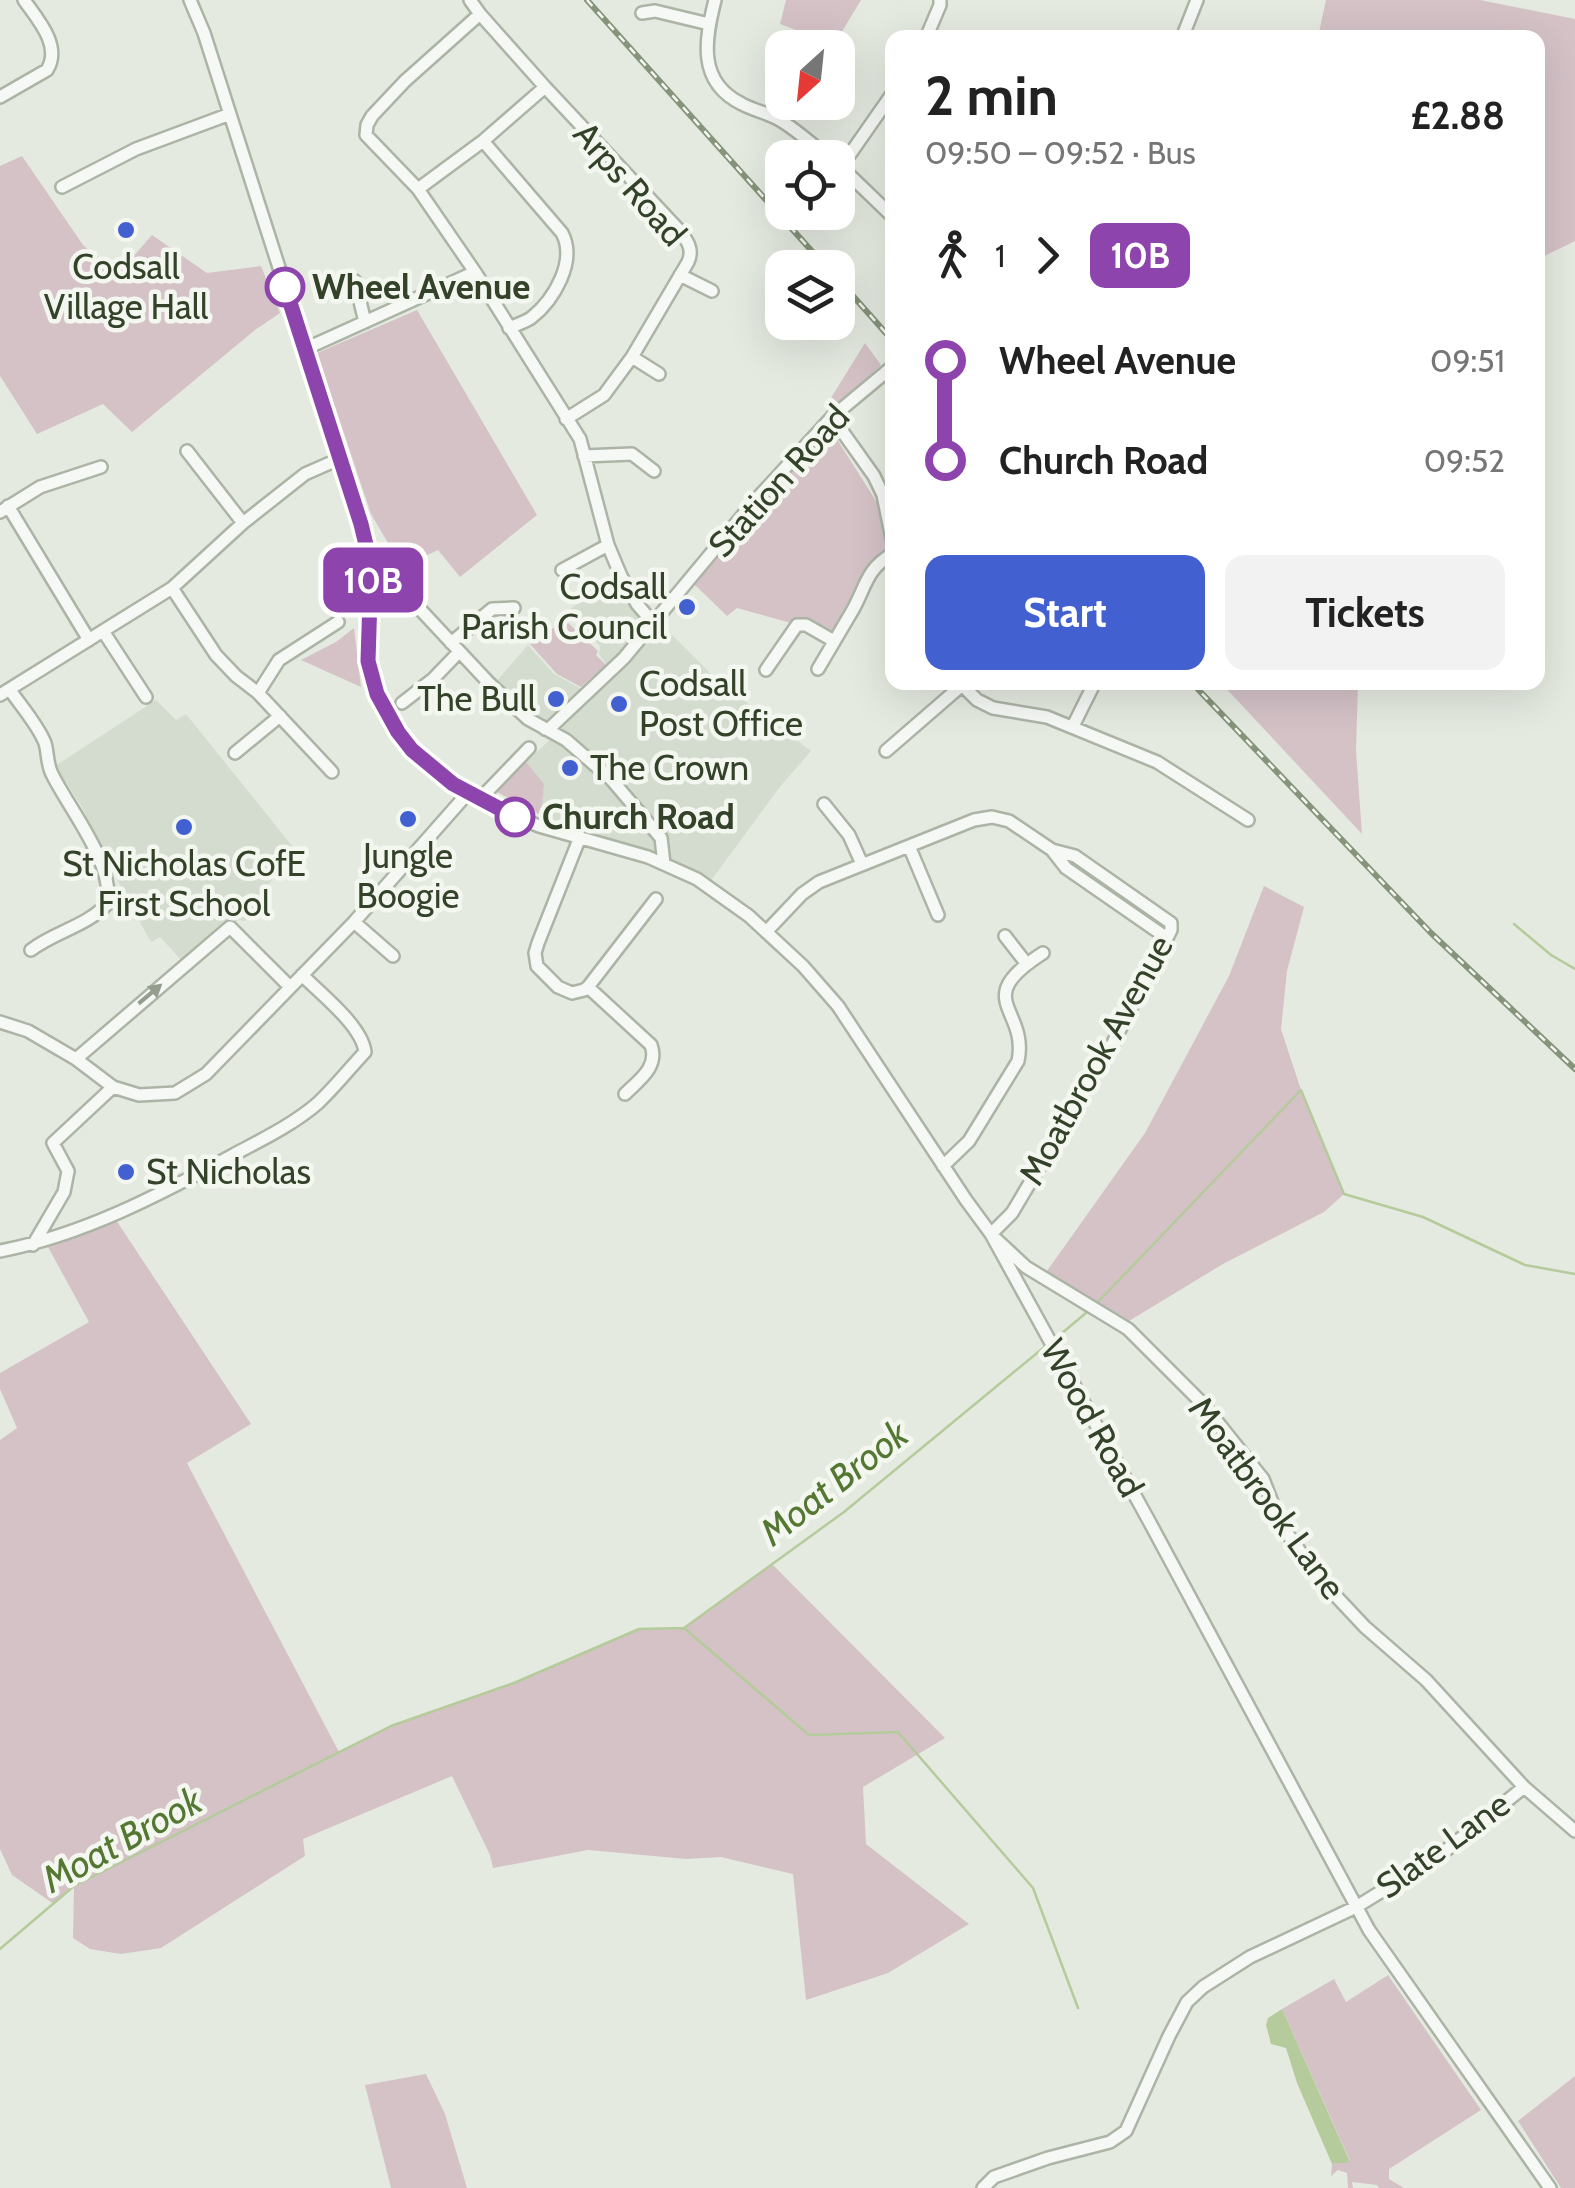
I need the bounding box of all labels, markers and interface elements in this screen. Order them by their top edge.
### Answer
north arrow [765,30,855,120]
map controls [765,30,855,340]
text: 2 min [925,62,1058,129]
text: £2.88 [1411,92,1505,139]
street label: Arps Road [565,113,696,255]
text: 09:50 – 09:52 · Bus [925,133,1196,172]
button: locate [765,140,855,230]
marker: Codsall Village Hall [115,219,137,241]
icon: walk [925,228,980,283]
icon: forward [1020,228,1075,283]
text: 10B [1110,234,1170,277]
text: 1 [995,236,1005,275]
place label: Codsall Village Hall [44,245,209,328]
button: layers [765,250,855,340]
place label: Wheel Avenue [312,265,530,308]
marker: Wheel Avenue [266,268,304,306]
text: Wheel Avenue [999,337,1236,384]
text: 09:51 [1430,341,1505,380]
street label: Station Road [699,396,858,566]
text: Church Road [999,437,1208,484]
text: 09:52 [1424,441,1505,480]
line badge: 10B [316,548,430,612]
button: Start [925,555,1205,670]
button: Tickets [1225,555,1505,670]
text: 10B [343,559,403,602]
place label: Codsall Parish Council [461,565,668,648]
marker: Codsall Parish Council [676,596,698,618]
place label: Codsall Post Office [639,662,803,745]
place label: The Bull [417,677,537,720]
marker: The Bull [545,688,567,710]
marker: Codsall Post Office [608,693,630,715]
place label: The Crown [590,746,749,789]
marker: The Crown [559,757,581,779]
place label: Church Road [542,795,735,838]
marker: Church Road [496,798,534,836]
marker: Jungle Boogie [397,808,419,830]
marker: St Nicholas CofE First School [173,816,195,838]
place label: Jungle Boogie [357,834,459,917]
place label: St Nicholas CofE First School [62,842,306,925]
street label: Moatbrook Avenue [1009,928,1182,1192]
one-way arrow [137,984,162,1006]
place label: St Nicholas [146,1150,311,1193]
marker: St Nicholas [115,1161,137,1183]
street label: Wood Road [1032,1331,1153,1504]
street label: Moatbrook Lane [1180,1388,1355,1607]
water label: Moat Brook [749,1409,919,1556]
water label: Moat Brook [33,1776,211,1903]
street label: Slate Lane [1368,1782,1518,1907]

